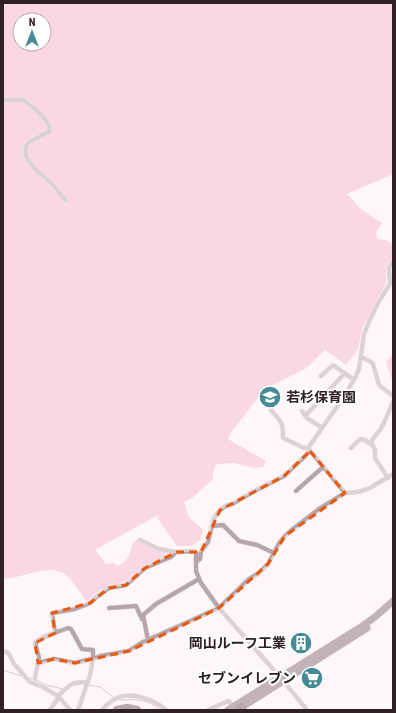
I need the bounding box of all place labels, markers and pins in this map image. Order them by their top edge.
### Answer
school or university icon: 若杉保育園 [257,384,283,410]
place label: 若杉保育園 [286,389,356,405]
building icon: 岡山ルーフ工業 [288,630,314,656]
place label: 岡山ルーフ工業 [189,635,286,651]
supermarket icon: セブンイレブン [299,665,325,691]
place label: セブンイレブン [198,670,296,686]

